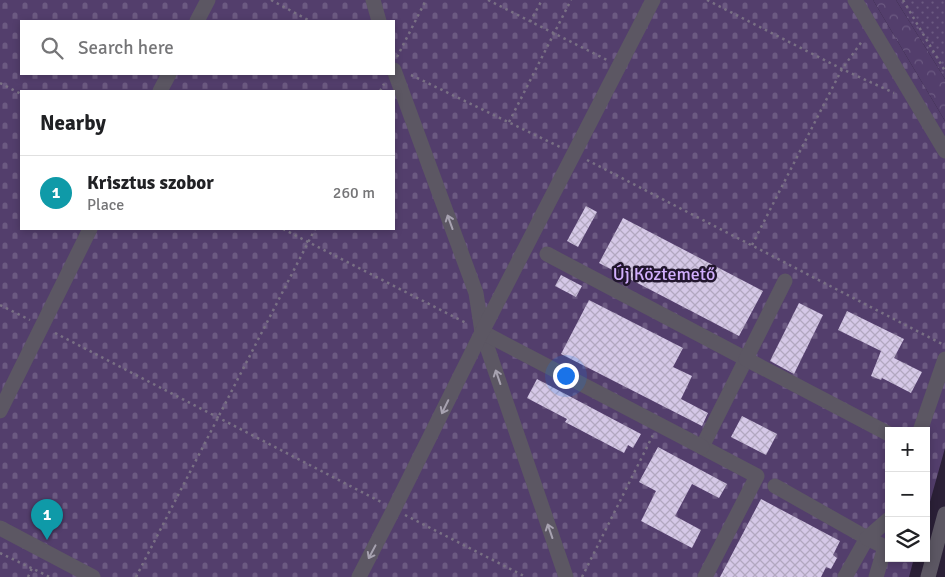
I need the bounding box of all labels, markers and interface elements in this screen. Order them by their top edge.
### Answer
search box [20,20,395,75]
icon: search [38,34,66,62]
text: Search here [78,36,174,60]
text: Nearby [40,110,106,136]
text: Krisztus szobor [87,171,214,195]
text: 1 [52,183,60,203]
text: 260 m [333,183,375,203]
text: Place [87,195,124,215]
one-way arrow [445,215,454,230]
park label: Új Köztemető [613,263,715,285]
your location [553,363,579,389]
one-way arrow [492,369,502,385]
one-way arrow [440,399,450,414]
map controls [885,427,930,562]
button: + [885,427,930,472]
button: − [885,472,930,517]
pin: 1 [31,499,63,540]
button: layers [885,517,930,562]
one-way arrow [545,524,554,539]
one-way arrow [367,544,377,559]

